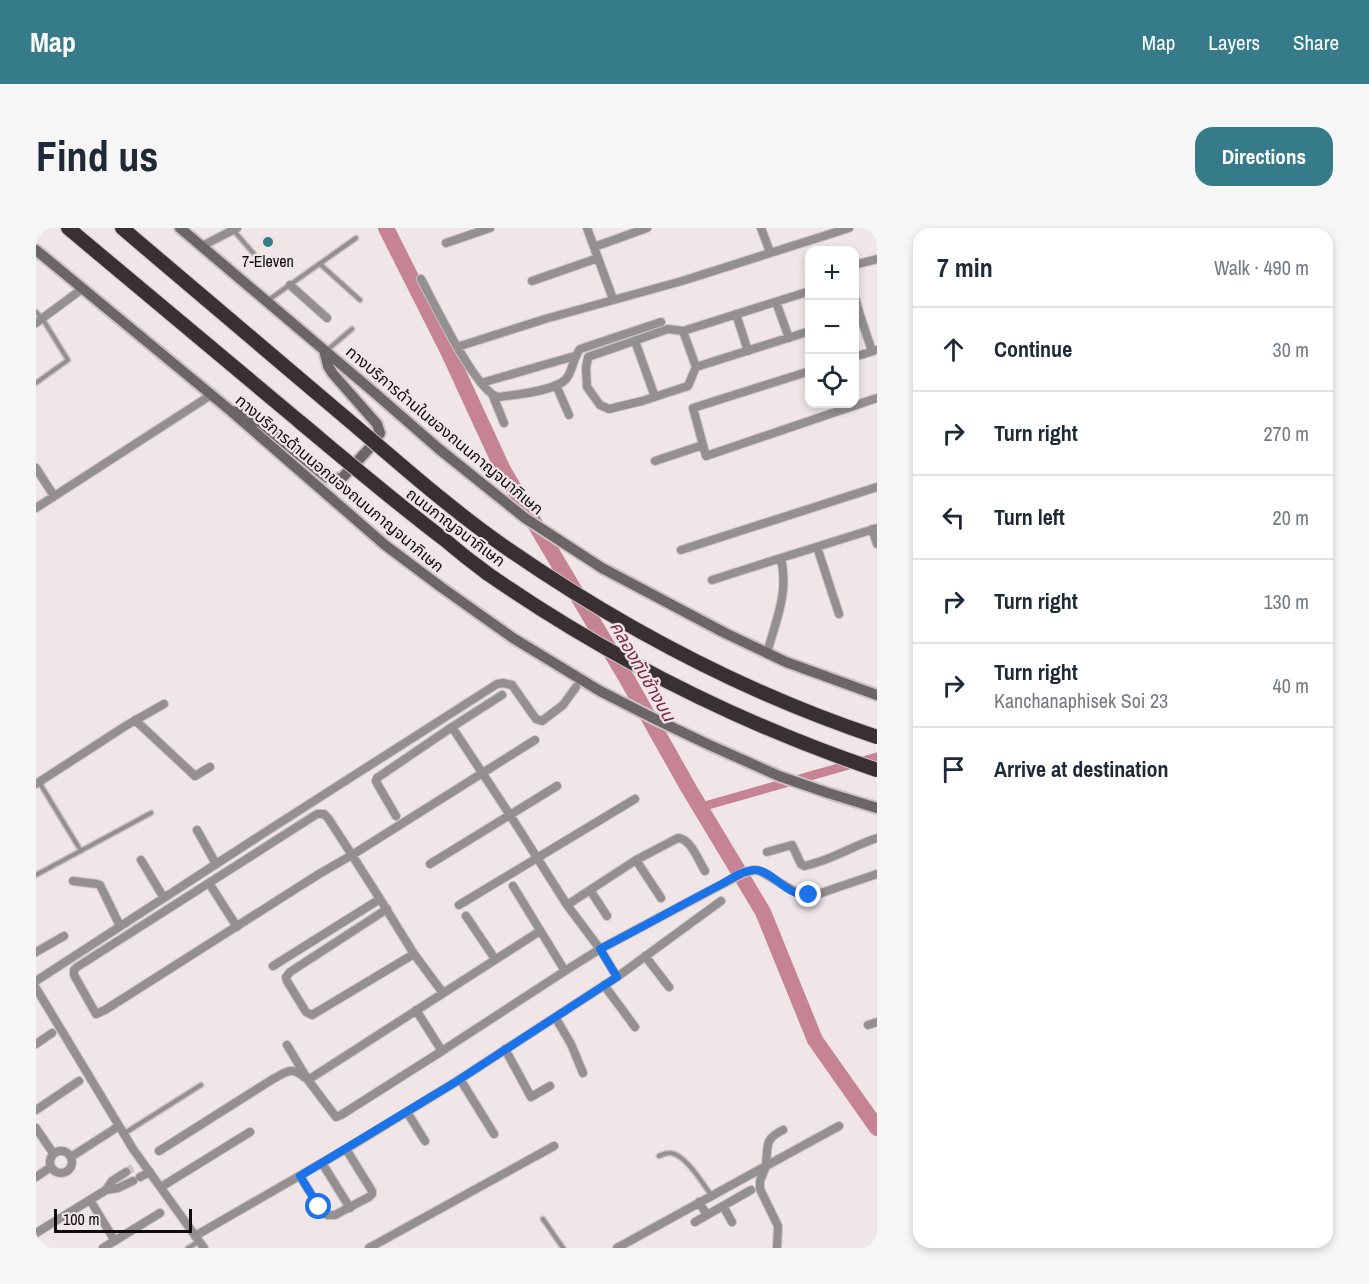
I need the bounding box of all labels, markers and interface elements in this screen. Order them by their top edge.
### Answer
text: Map [30,23,76,61]
text: Map [1142,28,1175,57]
text: Layers [1208,28,1260,57]
text: Share [1293,28,1339,57]
button: Directions [1195,127,1333,186]
text: Find us [36,128,158,184]
marker: 7-Eleven [261,235,275,249]
map controls [805,246,859,408]
button: + [805,246,859,300]
place label: 7-Eleven [242,250,294,272]
text: 7 min [937,250,993,285]
text: Walk · 490 m [1214,254,1309,281]
button: − [805,300,859,354]
icon: ahead [937,333,970,366]
text: Continue [994,334,1072,364]
text: 30 m [1273,336,1309,363]
street label: ทางบริการด้านในของถนนกาญจนาภิเษก [341,341,549,519]
button: locate [805,354,859,408]
street label: ทางบริการด้านนอกของถนนกาญจนาภิเษก [231,389,449,577]
icon: right [937,417,970,450]
text: Turn right [994,418,1078,448]
text: 270 m [1263,420,1309,447]
street label: ถนนกาญจนาภิเษก [402,482,510,572]
icon: left [937,501,970,534]
text: Turn left [994,502,1065,532]
text: 20 m [1273,504,1309,531]
icon: right [937,585,970,618]
text: Turn right [994,586,1078,616]
text: 130 m [1263,588,1309,615]
water label: คลองทับช้างบน [604,616,682,727]
text: Turn right [994,657,1078,687]
icon: right [937,669,970,702]
text: 40 m [1273,672,1309,699]
text: Kanchanaphisek Soi 23 [994,687,1168,714]
icon: arrive [937,753,970,786]
text: Arrive at destination [994,754,1168,784]
route end [795,881,821,907]
route start [305,1193,331,1219]
scale bar [54,1206,192,1234]
text: 100 m [63,1208,99,1230]

